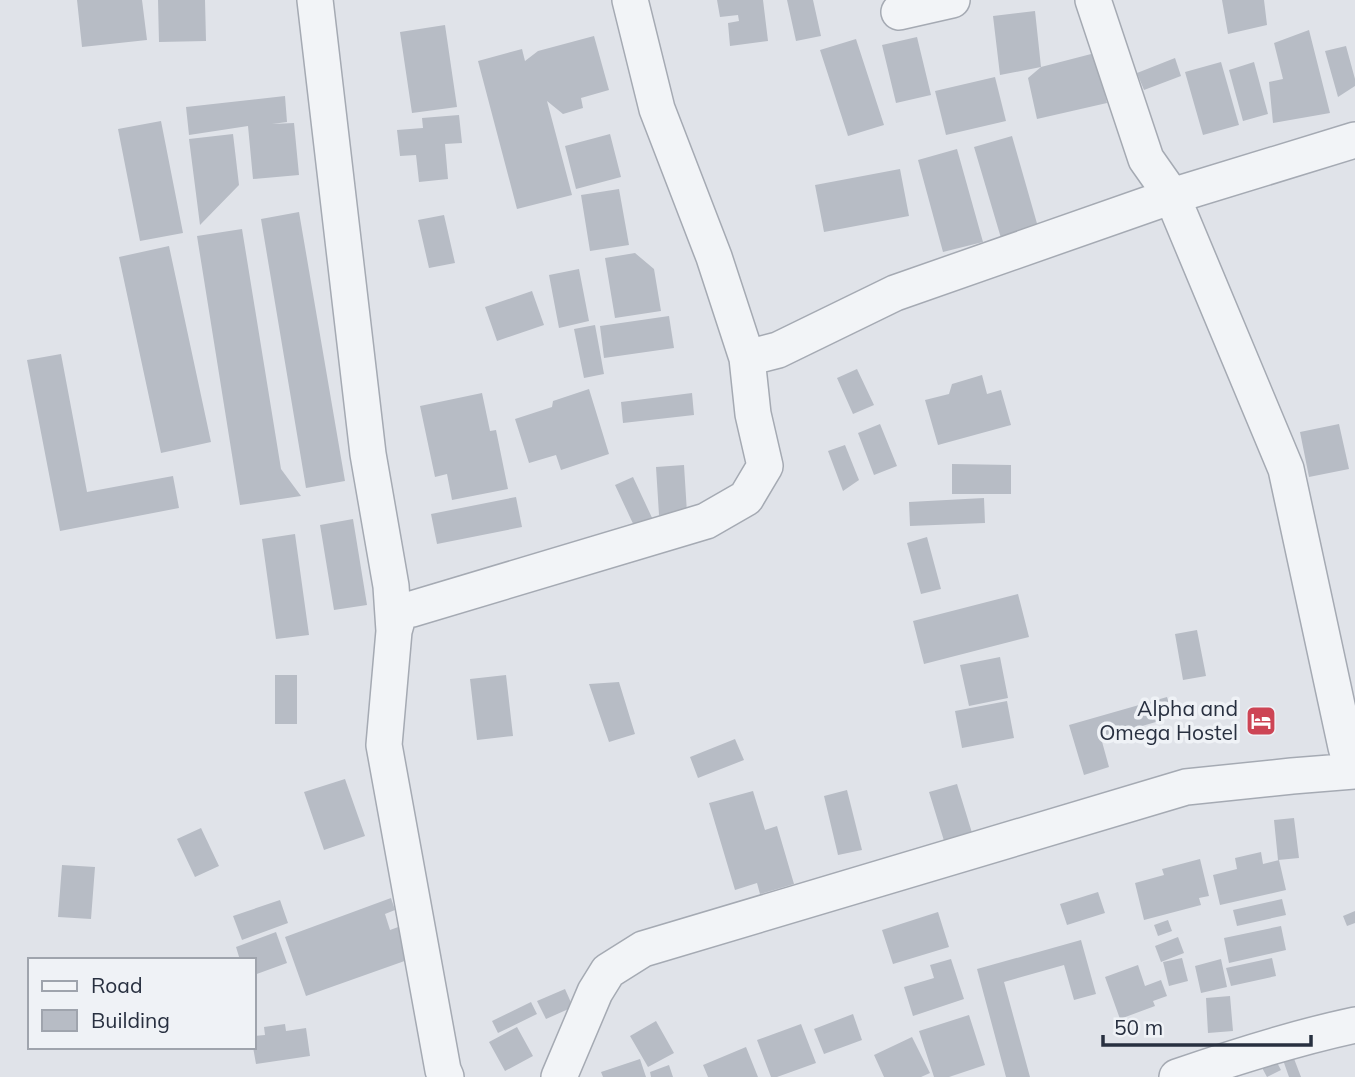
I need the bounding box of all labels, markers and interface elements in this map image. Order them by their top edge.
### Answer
place label: Alpha and Omega Hostel [1099,695,1238,745]
hotel icon: Alpha and Omega Hostel [1244,704,1278,738]
legend [28,958,256,1049]
text: Road [91,972,142,998]
scale bar [1103,1004,1311,1048]
text: Building [91,1007,170,1033]
text: 50 m [1114,1014,1163,1040]

